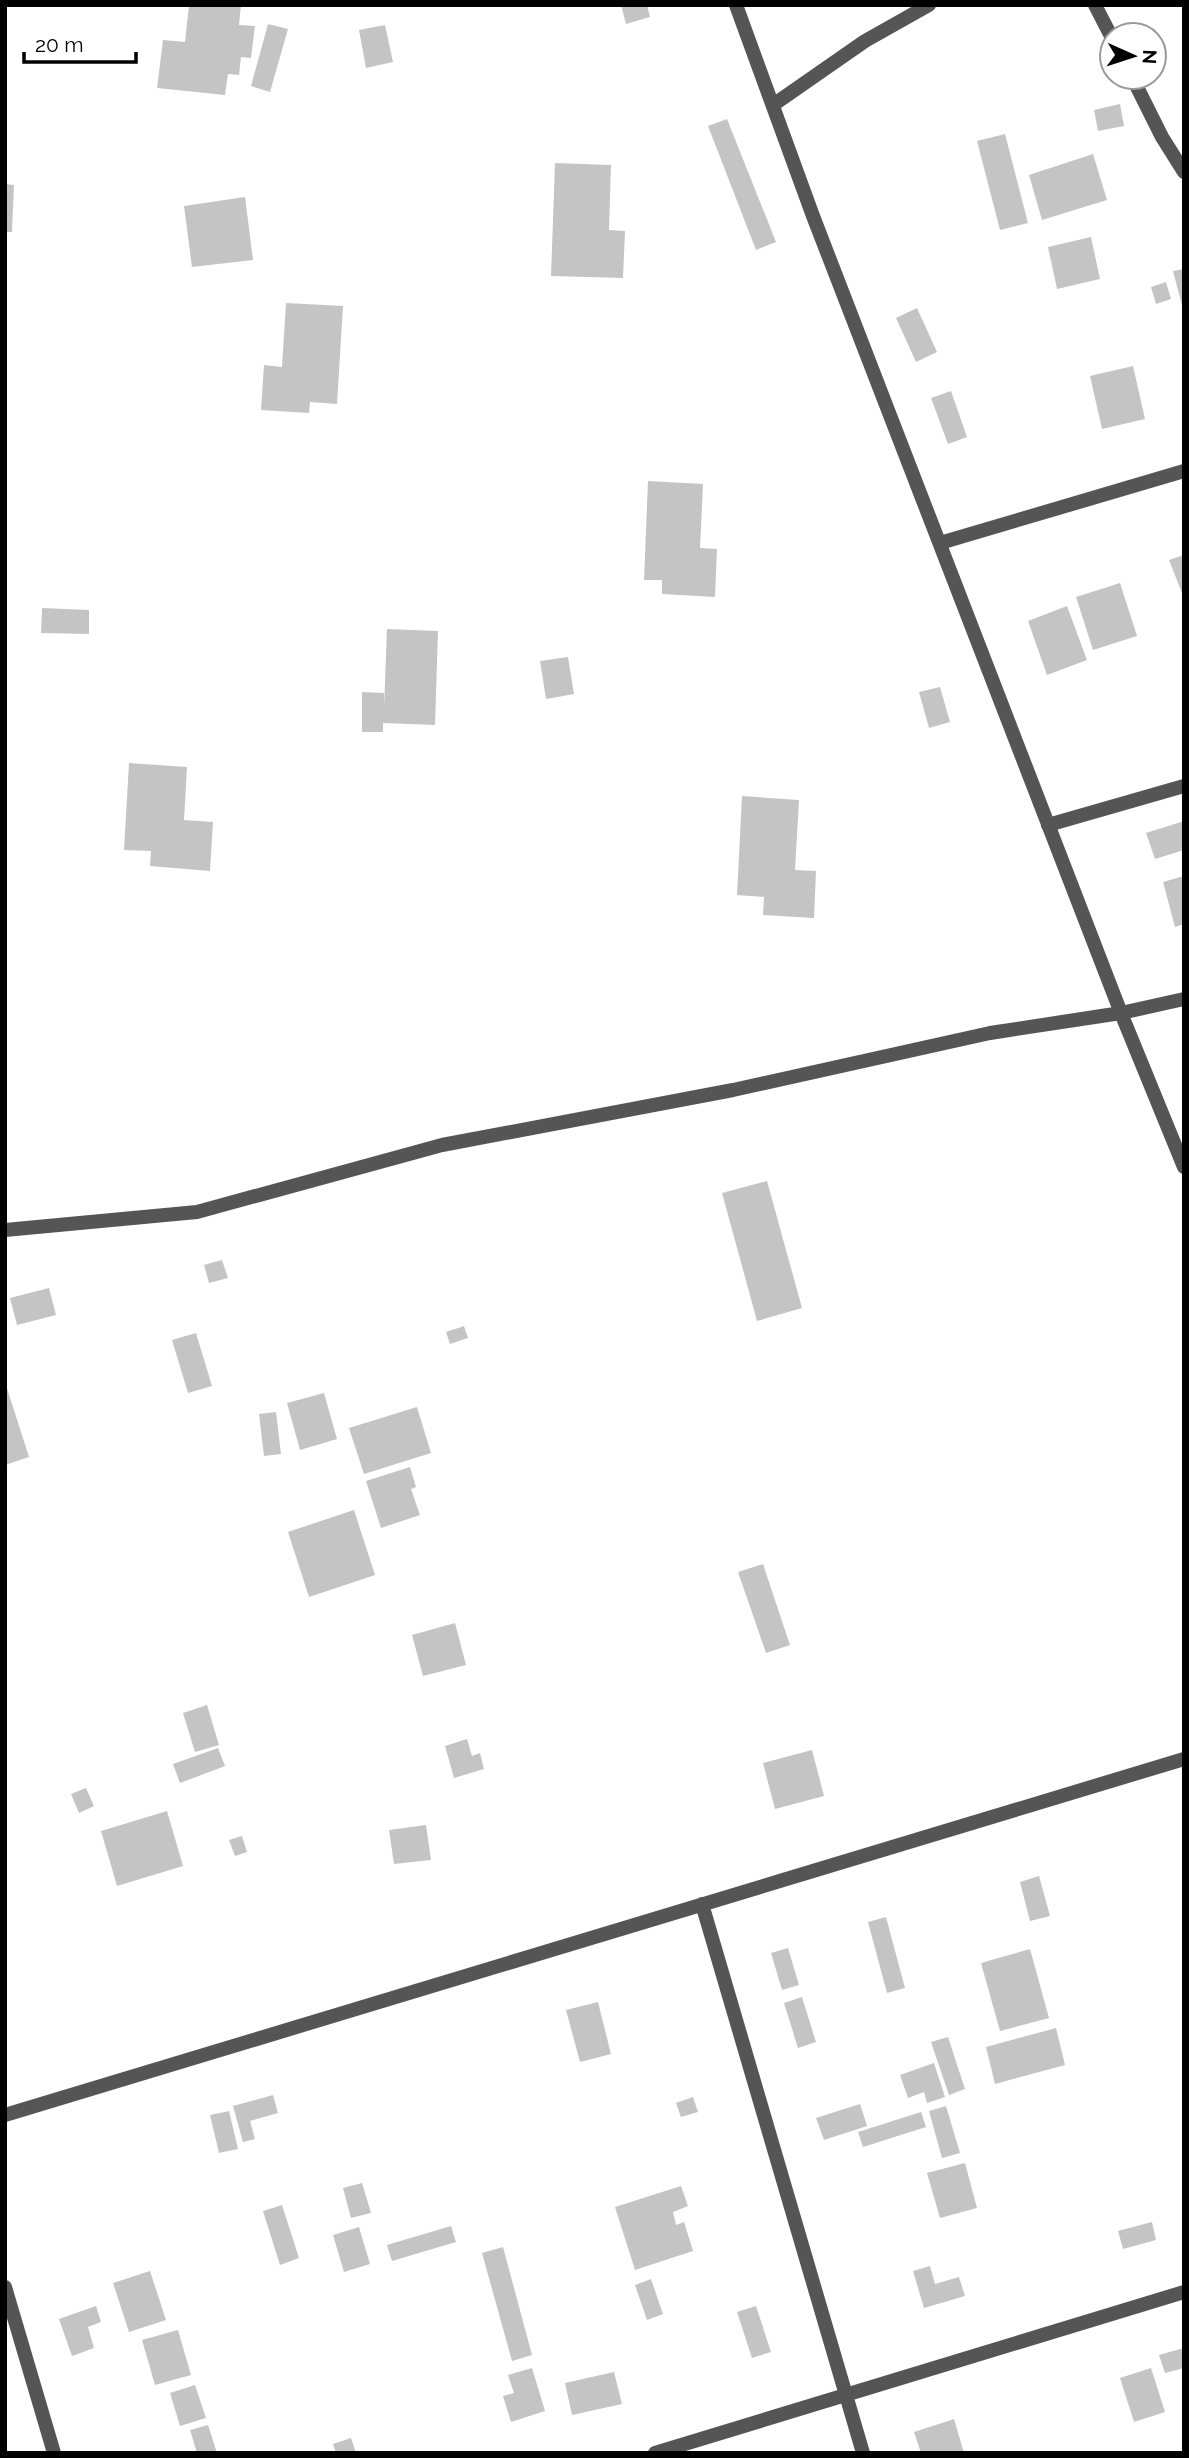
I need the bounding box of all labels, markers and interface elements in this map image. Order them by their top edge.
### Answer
scale bar [24,21,136,65]
north arrow [1098,21,1168,91]
text: 20 m [35,32,83,57]
text: N [1139,49,1161,65]

